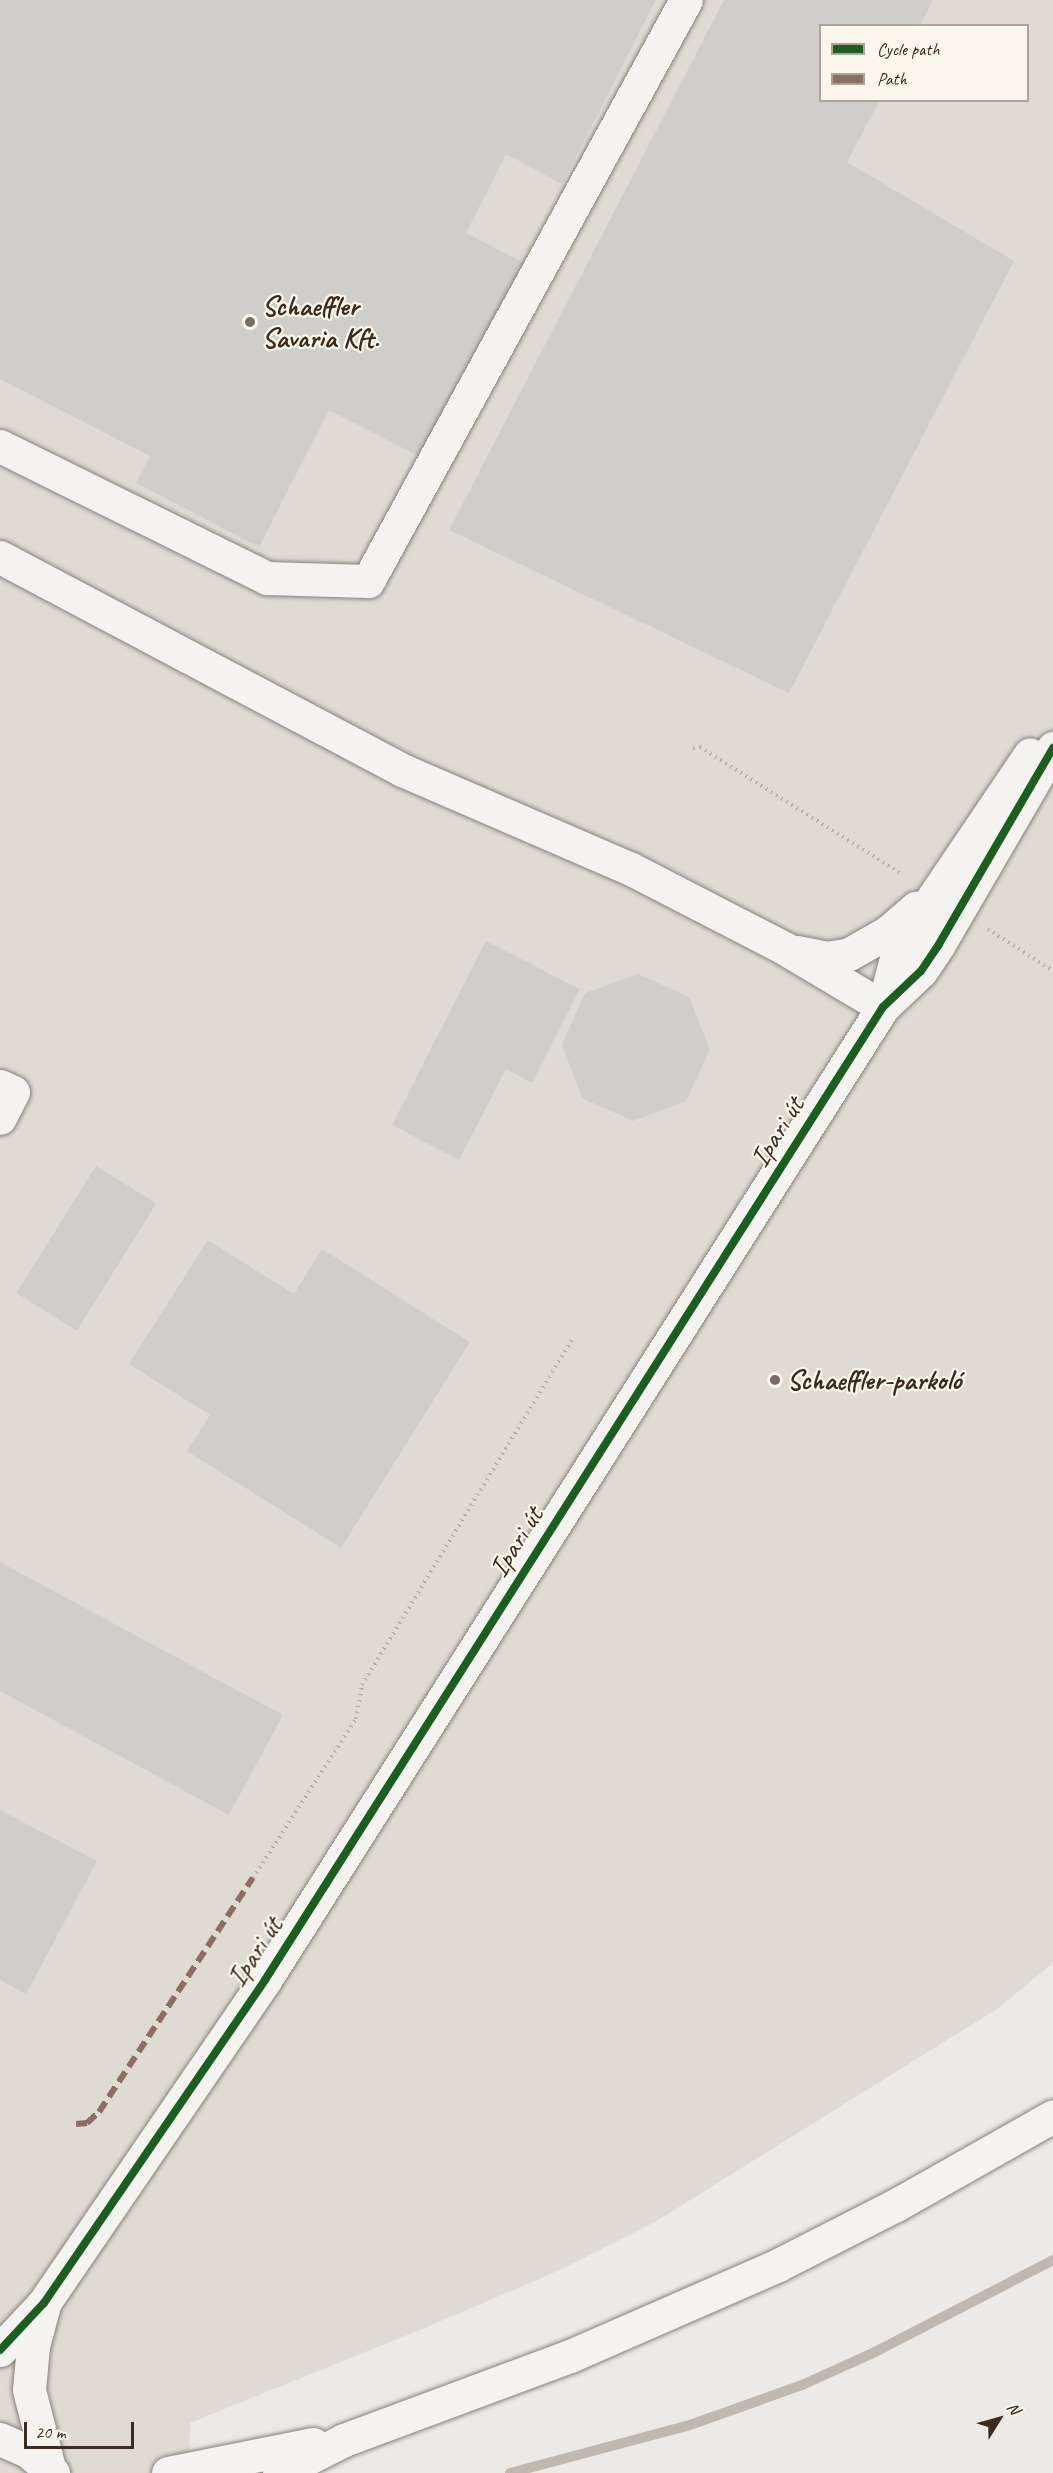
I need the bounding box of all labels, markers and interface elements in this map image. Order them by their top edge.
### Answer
legend [819,24,1029,102]
text: Cycle path [877,38,939,60]
text: Path [877,68,907,90]
place label: Schaeffler Savaria Kft. [262,289,379,355]
marker: Schaeffler Savaria Kft. [243,315,257,329]
street label: Ipari út [743,1091,811,1173]
place label: Schaeffler-parkoló [787,1363,961,1397]
marker: Schaeffler-parkoló [768,1373,782,1387]
street label: Ipari út [482,1501,550,1583]
street label: Ipari út [220,1911,290,1993]
north arrow [969,2389,1029,2449]
text: N [1002,2398,1024,2418]
scale bar [27,2410,136,2448]
text: 20 m [35,2421,66,2443]

